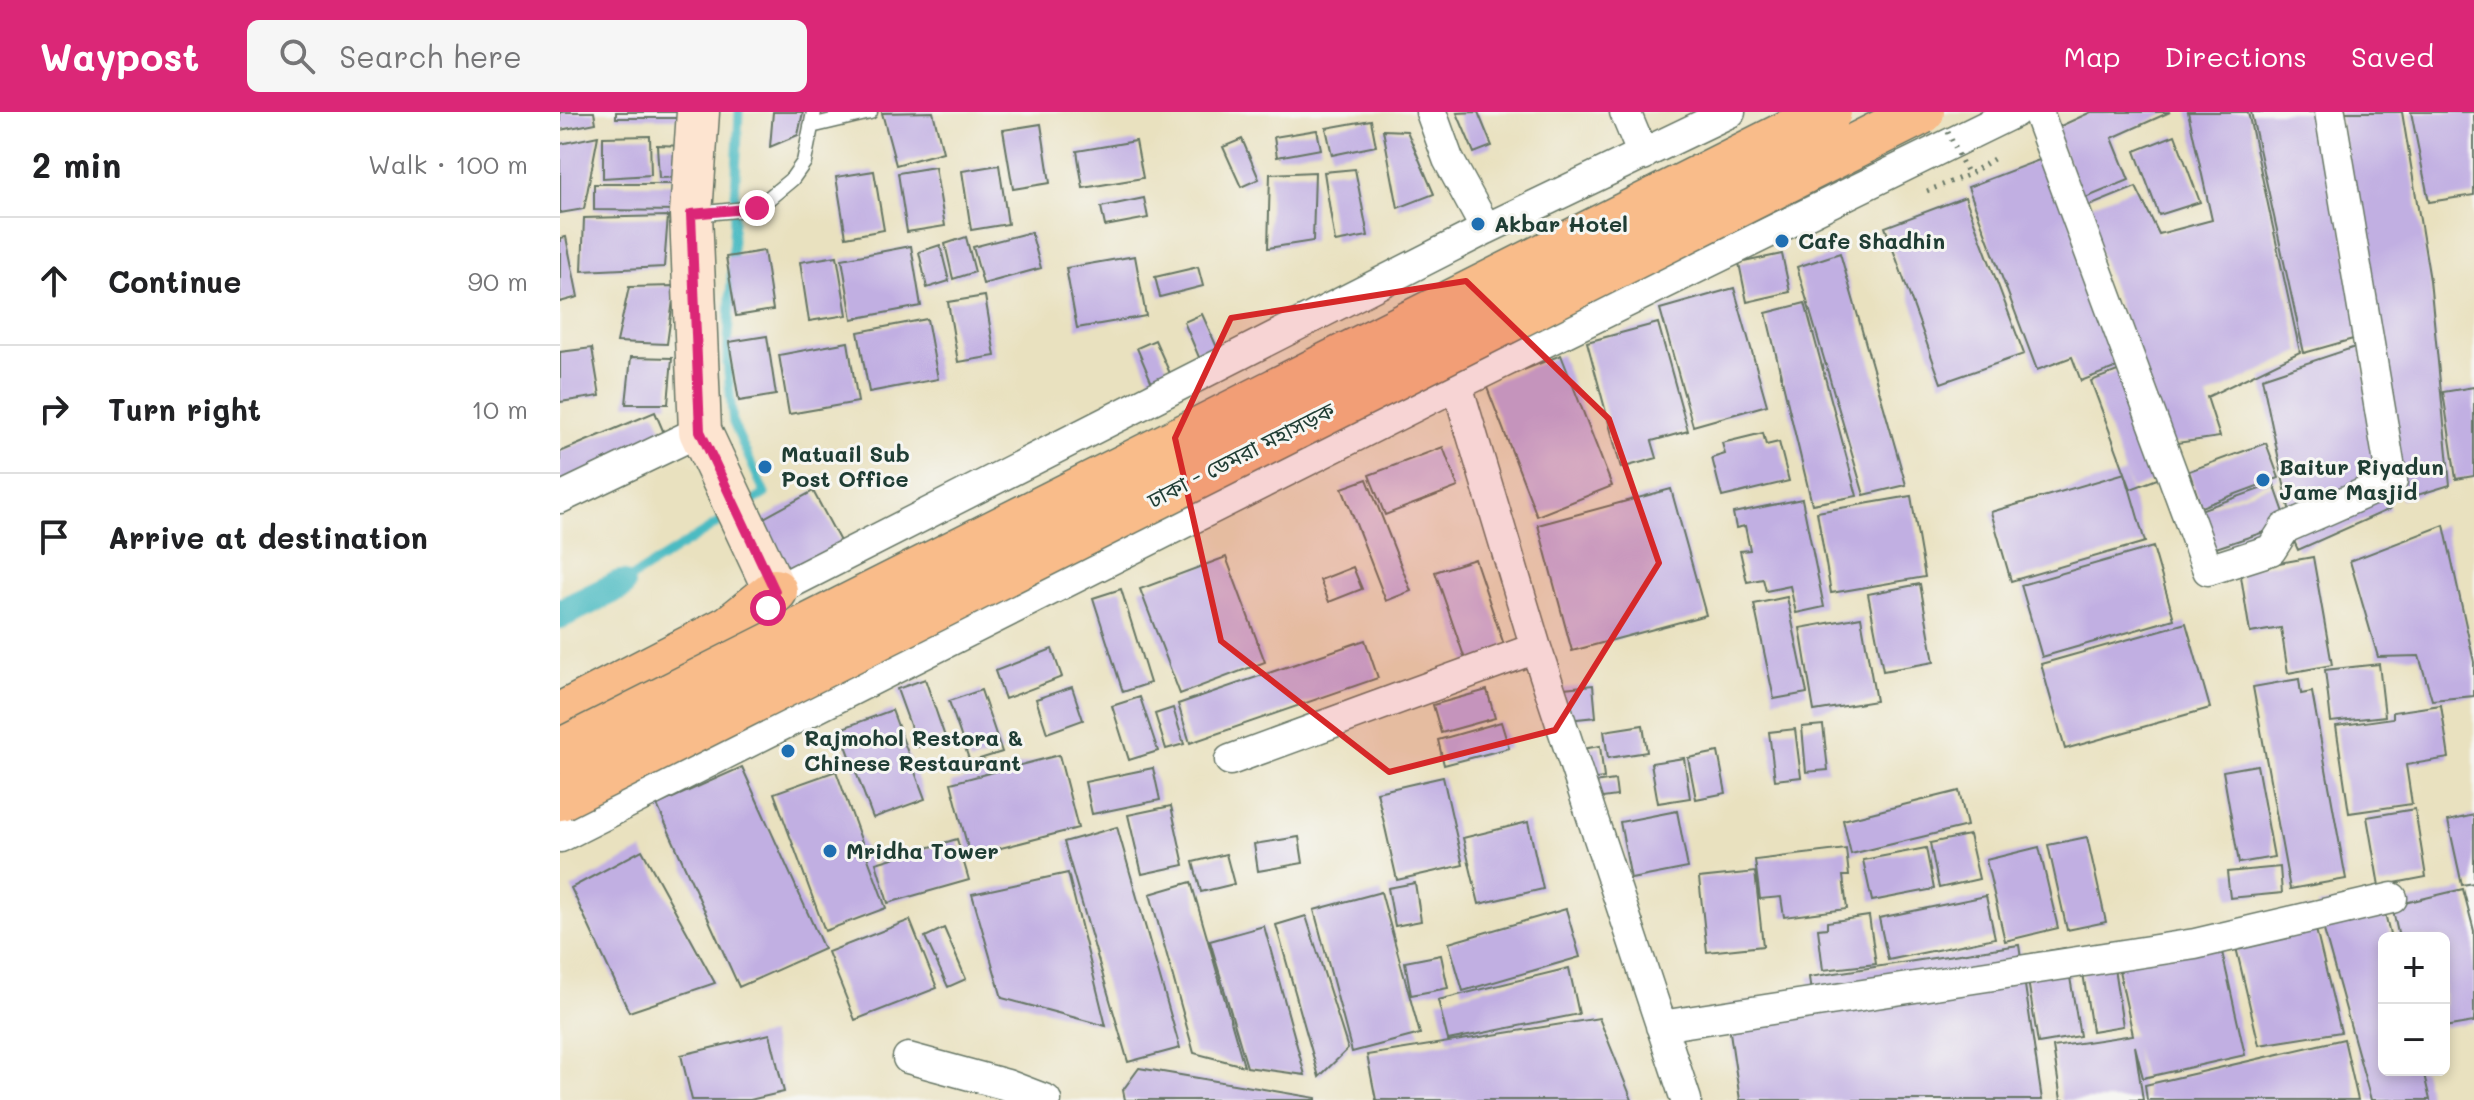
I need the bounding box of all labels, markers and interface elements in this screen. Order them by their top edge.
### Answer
search box [247,20,807,92]
text: Waypost [40,31,199,81]
icon: search [275,34,319,78]
text: Search here [339,36,522,76]
text: Map [2064,38,2121,74]
text: Directions [2165,38,2307,74]
text: Saved [2351,38,2434,74]
text: 2 min [32,142,121,187]
text: Walk · 100 m [368,147,528,181]
route end [739,190,775,226]
place label: Akbar Hotel [1494,209,1628,238]
marker: Akbar Hotel [1469,215,1487,233]
place label: Cafe Shadhin [1798,226,1945,255]
marker: Cafe Shadhin [1773,232,1791,250]
icon: ahead [32,259,76,303]
text: Continue [108,261,241,301]
text: 90 m [468,264,528,298]
icon: right [32,387,76,431]
text: Turn right [108,389,261,429]
text: 10 m [471,392,528,426]
street label: ঢাকা - ডেমরা মহাসড়ক [1141,395,1339,515]
place label: Matuail Sub Post Office [781,439,910,493]
place label: Baitur Riyadun Jame Masjid [2279,452,2444,506]
marker: Matuail Sub Post Office [756,458,774,476]
marker: Baitur Riyadun Jame Masjid [2254,471,2272,489]
icon: arrive [32,515,76,559]
text: Arrive at destination [108,517,428,557]
route start [750,590,786,626]
place label: Rajmohol Restora & Chinese Restaurant [804,723,1024,777]
marker: Rajmohol Restora & Chinese Restaurant [779,742,797,760]
place label: Mridha Tower [846,836,999,865]
marker: Mridha Tower [821,842,839,860]
map controls [2378,932,2450,1076]
button: + [2378,932,2450,1004]
button: − [2378,1004,2450,1076]

